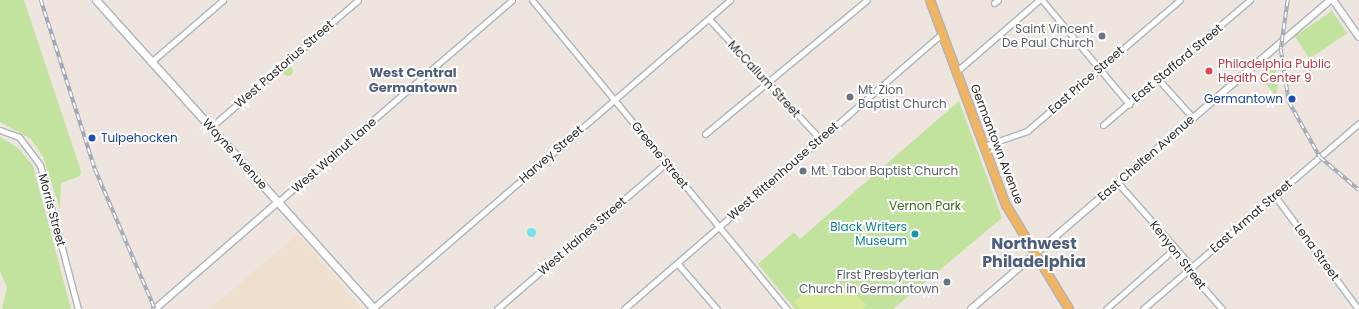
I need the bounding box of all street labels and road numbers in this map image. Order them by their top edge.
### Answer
street label: West Pastorius Street [232,17,336,111]
street label: East Stafford Street [1129,21,1225,105]
street label: McCallum Street [725,38,803,120]
street label: East Price Street [1045,43,1127,117]
street label: Germantown Avenue [967,82,1027,206]
street label: East Chelten Avenue [1095,112,1197,204]
street label: West Walnut Lane [289,114,379,196]
street label: Wayne Avenue [200,116,270,192]
street label: Greene Street [629,119,691,191]
street label: West Rittenhouse Street [725,119,841,223]
street label: Harvey Street [516,122,586,186]
street label: Morris Street [35,172,69,248]
street label: East Armat Street [1207,177,1295,255]
street label: West Haines Street [535,194,629,278]
street label: Kenyon Street [1147,218,1209,292]
street label: Lena Street [1292,221,1342,283]

